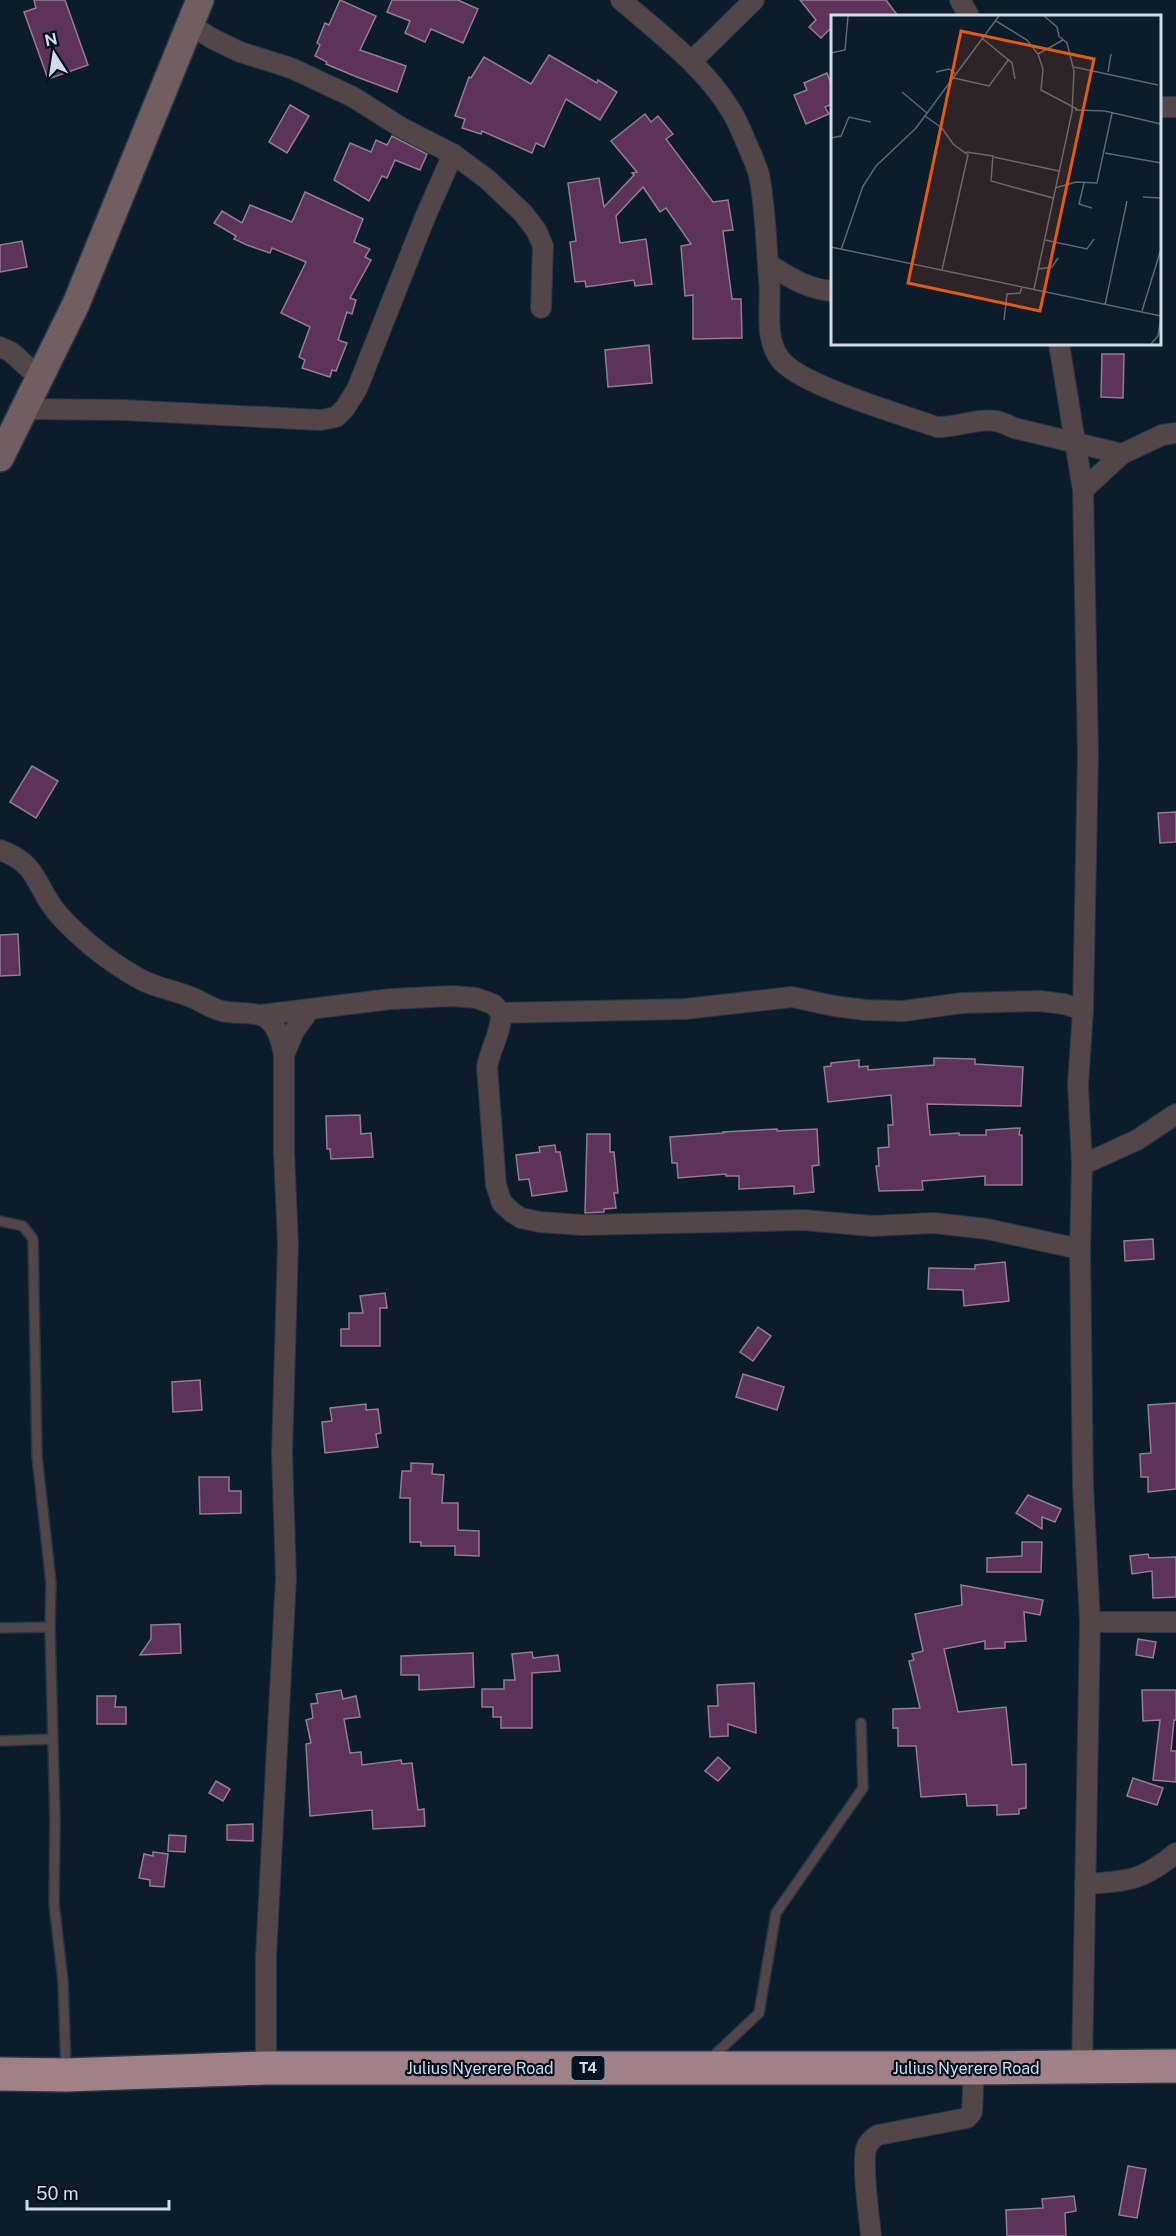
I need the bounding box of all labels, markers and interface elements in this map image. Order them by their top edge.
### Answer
inset map [831,15,1161,345]
north arrow [24,24,84,84]
text: N [43,29,59,50]
road number: T4 [572,2056,604,2080]
street label: Julius Nyerere Road [406,2059,554,2078]
street label: Julius Nyerere Road [892,2059,1040,2078]
scale bar [27,2173,170,2211]
text: 50 m [36,2183,79,2204]

